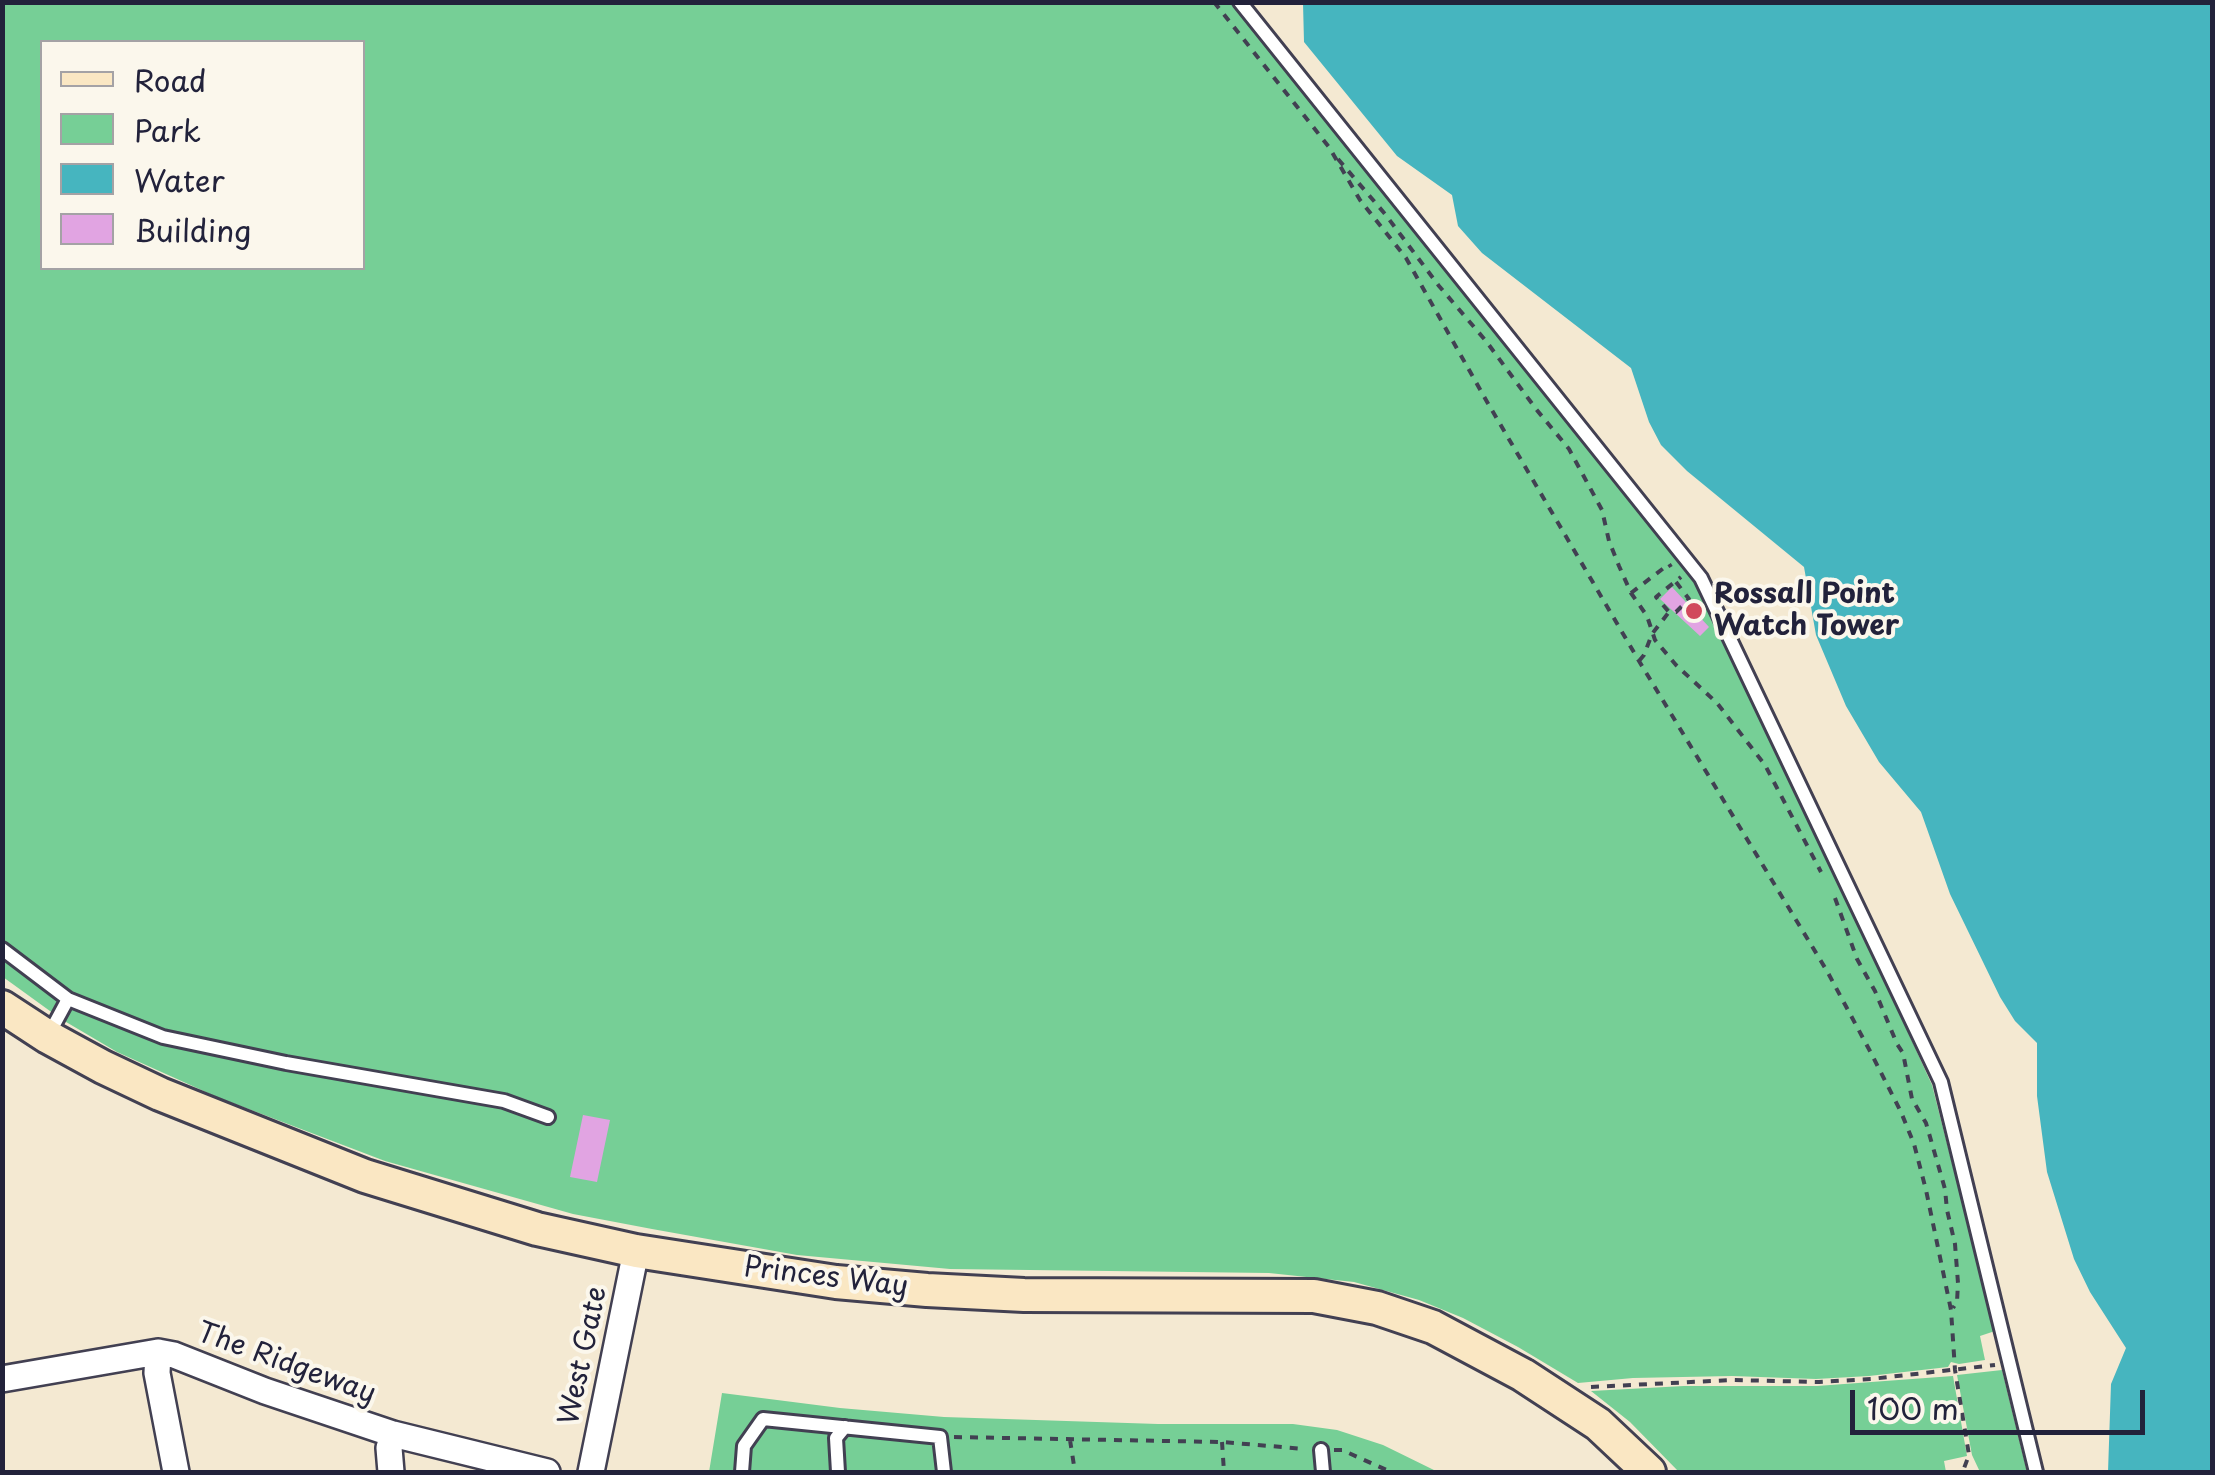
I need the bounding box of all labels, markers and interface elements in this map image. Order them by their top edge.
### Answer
legend [40,40,365,270]
text: Road [134,57,207,102]
text: Park [134,107,201,152]
text: Water [134,157,225,202]
text: Building [134,207,251,252]
place label: Rossall Point Watch Tower [1714,578,1899,644]
marker: Rossall Point Watch Tower [1683,600,1705,622]
street label: Princes Way [742,1251,910,1305]
street label: West Gate [553,1284,615,1428]
street label: The Ridgeway [192,1316,380,1412]
scale bar [1855,1370,2150,1432]
text: 100 m [1867,1385,1959,1430]

